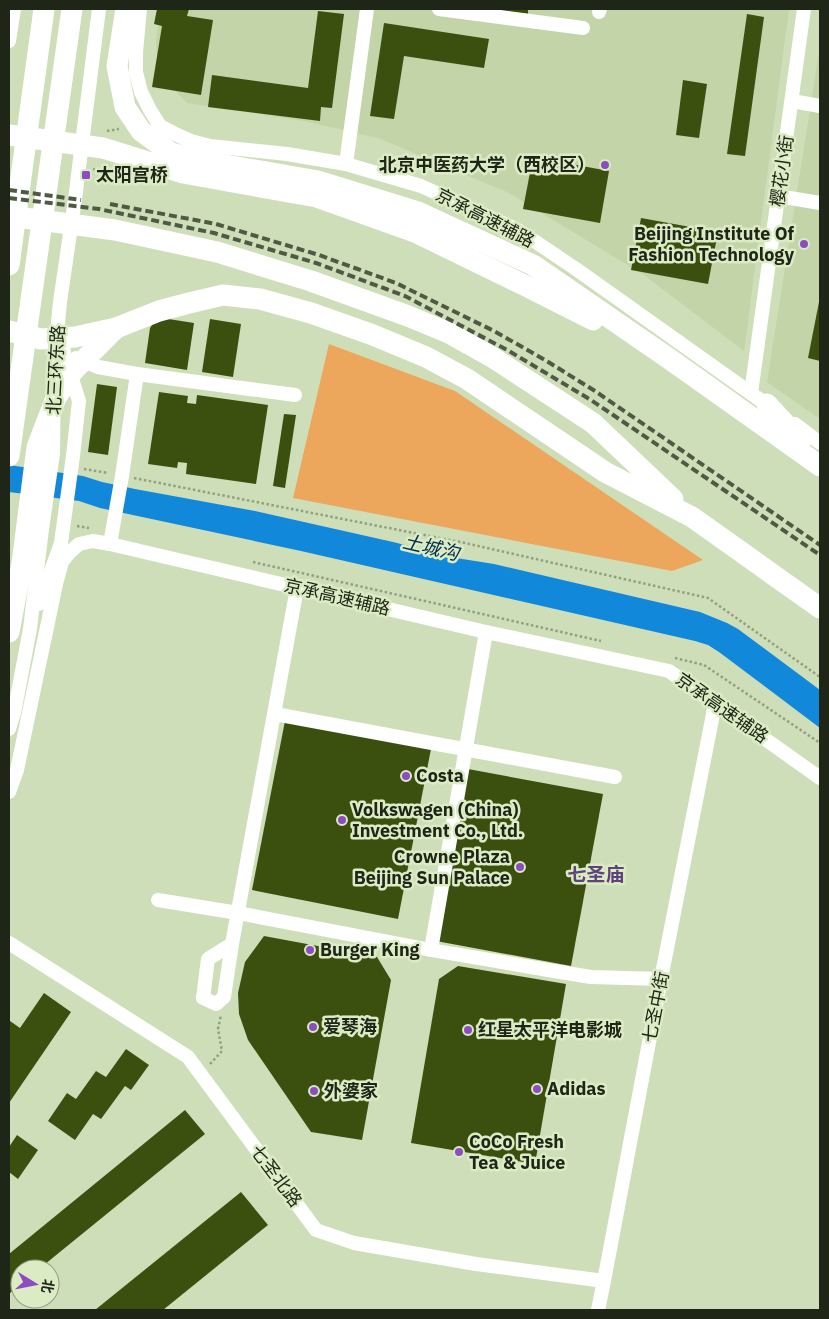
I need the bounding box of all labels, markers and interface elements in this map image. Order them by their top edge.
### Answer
street label: 樱花小街 [765,134,798,208]
place label: 北京中医药大学（西校区） [379,153,595,176]
marker: 北京中医药大学（西校区） [599,159,611,171]
place label: 太阳宫桥 [96,163,168,186]
marker: 太阳宫桥 [80,169,92,181]
street label: 京承高速辅路 [432,183,539,252]
place label: Beijing Institute Of Fashion Technology [628,222,795,266]
marker: Beijing Institute Of Fashion Technology [798,238,810,250]
street label: 北三环东路 [42,324,69,416]
water label: 土城沟 [401,529,463,566]
street label: 京承高速辅路 [282,573,392,620]
street label: 京承高速辅路 [671,667,773,748]
place label: Costa [416,764,464,787]
marker: Costa [400,770,412,782]
place label: Volkswagen (China) Investment Co., Ltd. [352,798,523,842]
marker: Volkswagen (China) Investment Co., Ltd. [336,814,348,826]
place label: Crowne Plaza Beijing Sun Palace [354,845,510,889]
marker: Crowne Plaza Beijing Sun Palace [514,861,526,873]
district label: 七圣庙 [567,862,625,886]
place label: Burger King [320,938,420,961]
marker: Burger King [304,944,316,956]
street label: 七圣中街 [637,969,674,1044]
place label: 爱琴海 [323,1015,377,1038]
place label: 红星太平洋电影城 [478,1018,622,1041]
marker: 爱琴海 [307,1021,319,1033]
marker: 红星太平洋电影城 [462,1024,474,1036]
place label: Adidas [547,1077,606,1100]
place label: 外婆家 [324,1079,378,1102]
marker: Adidas [531,1083,543,1095]
marker: 外婆家 [308,1085,320,1097]
place label: CoCo Fresh Tea & Juice [469,1130,565,1174]
street label: 七圣北路 [246,1140,307,1211]
marker: CoCo Fresh Tea & Juice [453,1146,465,1158]
north arrow [10,1259,60,1309]
text: 北 [38,1278,58,1295]

